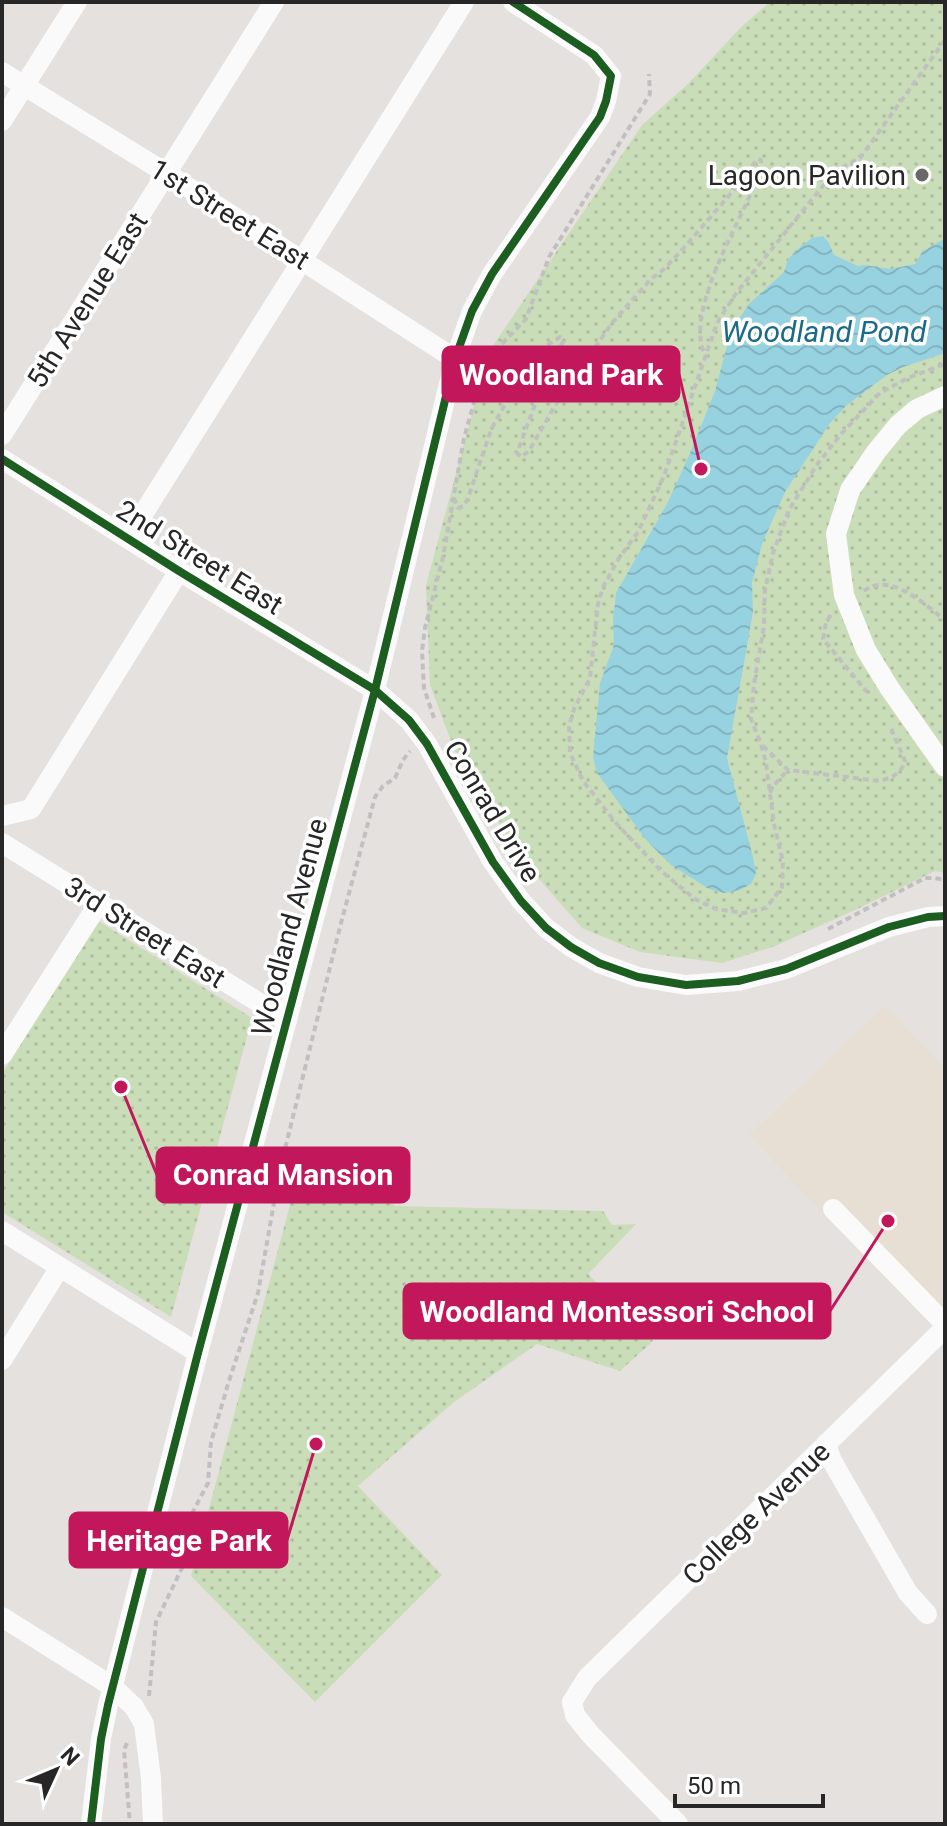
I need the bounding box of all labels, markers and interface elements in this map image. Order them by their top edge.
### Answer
street label: 1st Street East [144,152,316,277]
place label: Lagoon Pavilion [708,159,906,192]
marker: Lagoon Pavilion [913,166,931,184]
street label: 5th Avenue East [20,206,155,394]
water label: Woodland Pond [722,314,927,349]
callout: Woodland Park [443,347,679,401]
text: Woodland Park [459,357,664,392]
street label: 2nd Street East [111,493,289,622]
street label: Conrad Drive [437,734,548,888]
street label: Woodland Avenue [245,815,334,1040]
street label: 3rd Street East [58,870,231,995]
callout: Conrad Mansion [157,1148,409,1202]
text: Conrad Mansion [173,1157,393,1192]
callout: Woodland Montessori School [404,1284,830,1338]
text: Woodland Montessori School [420,1294,814,1329]
street label: College Avenue [676,1435,837,1592]
callout: Heritage Park [70,1513,287,1567]
text: Heritage Park [86,1523,273,1558]
north arrow [16,1730,96,1810]
text: N [56,1742,84,1771]
scale bar [675,1758,823,1808]
text: 50 m [687,1772,741,1800]

